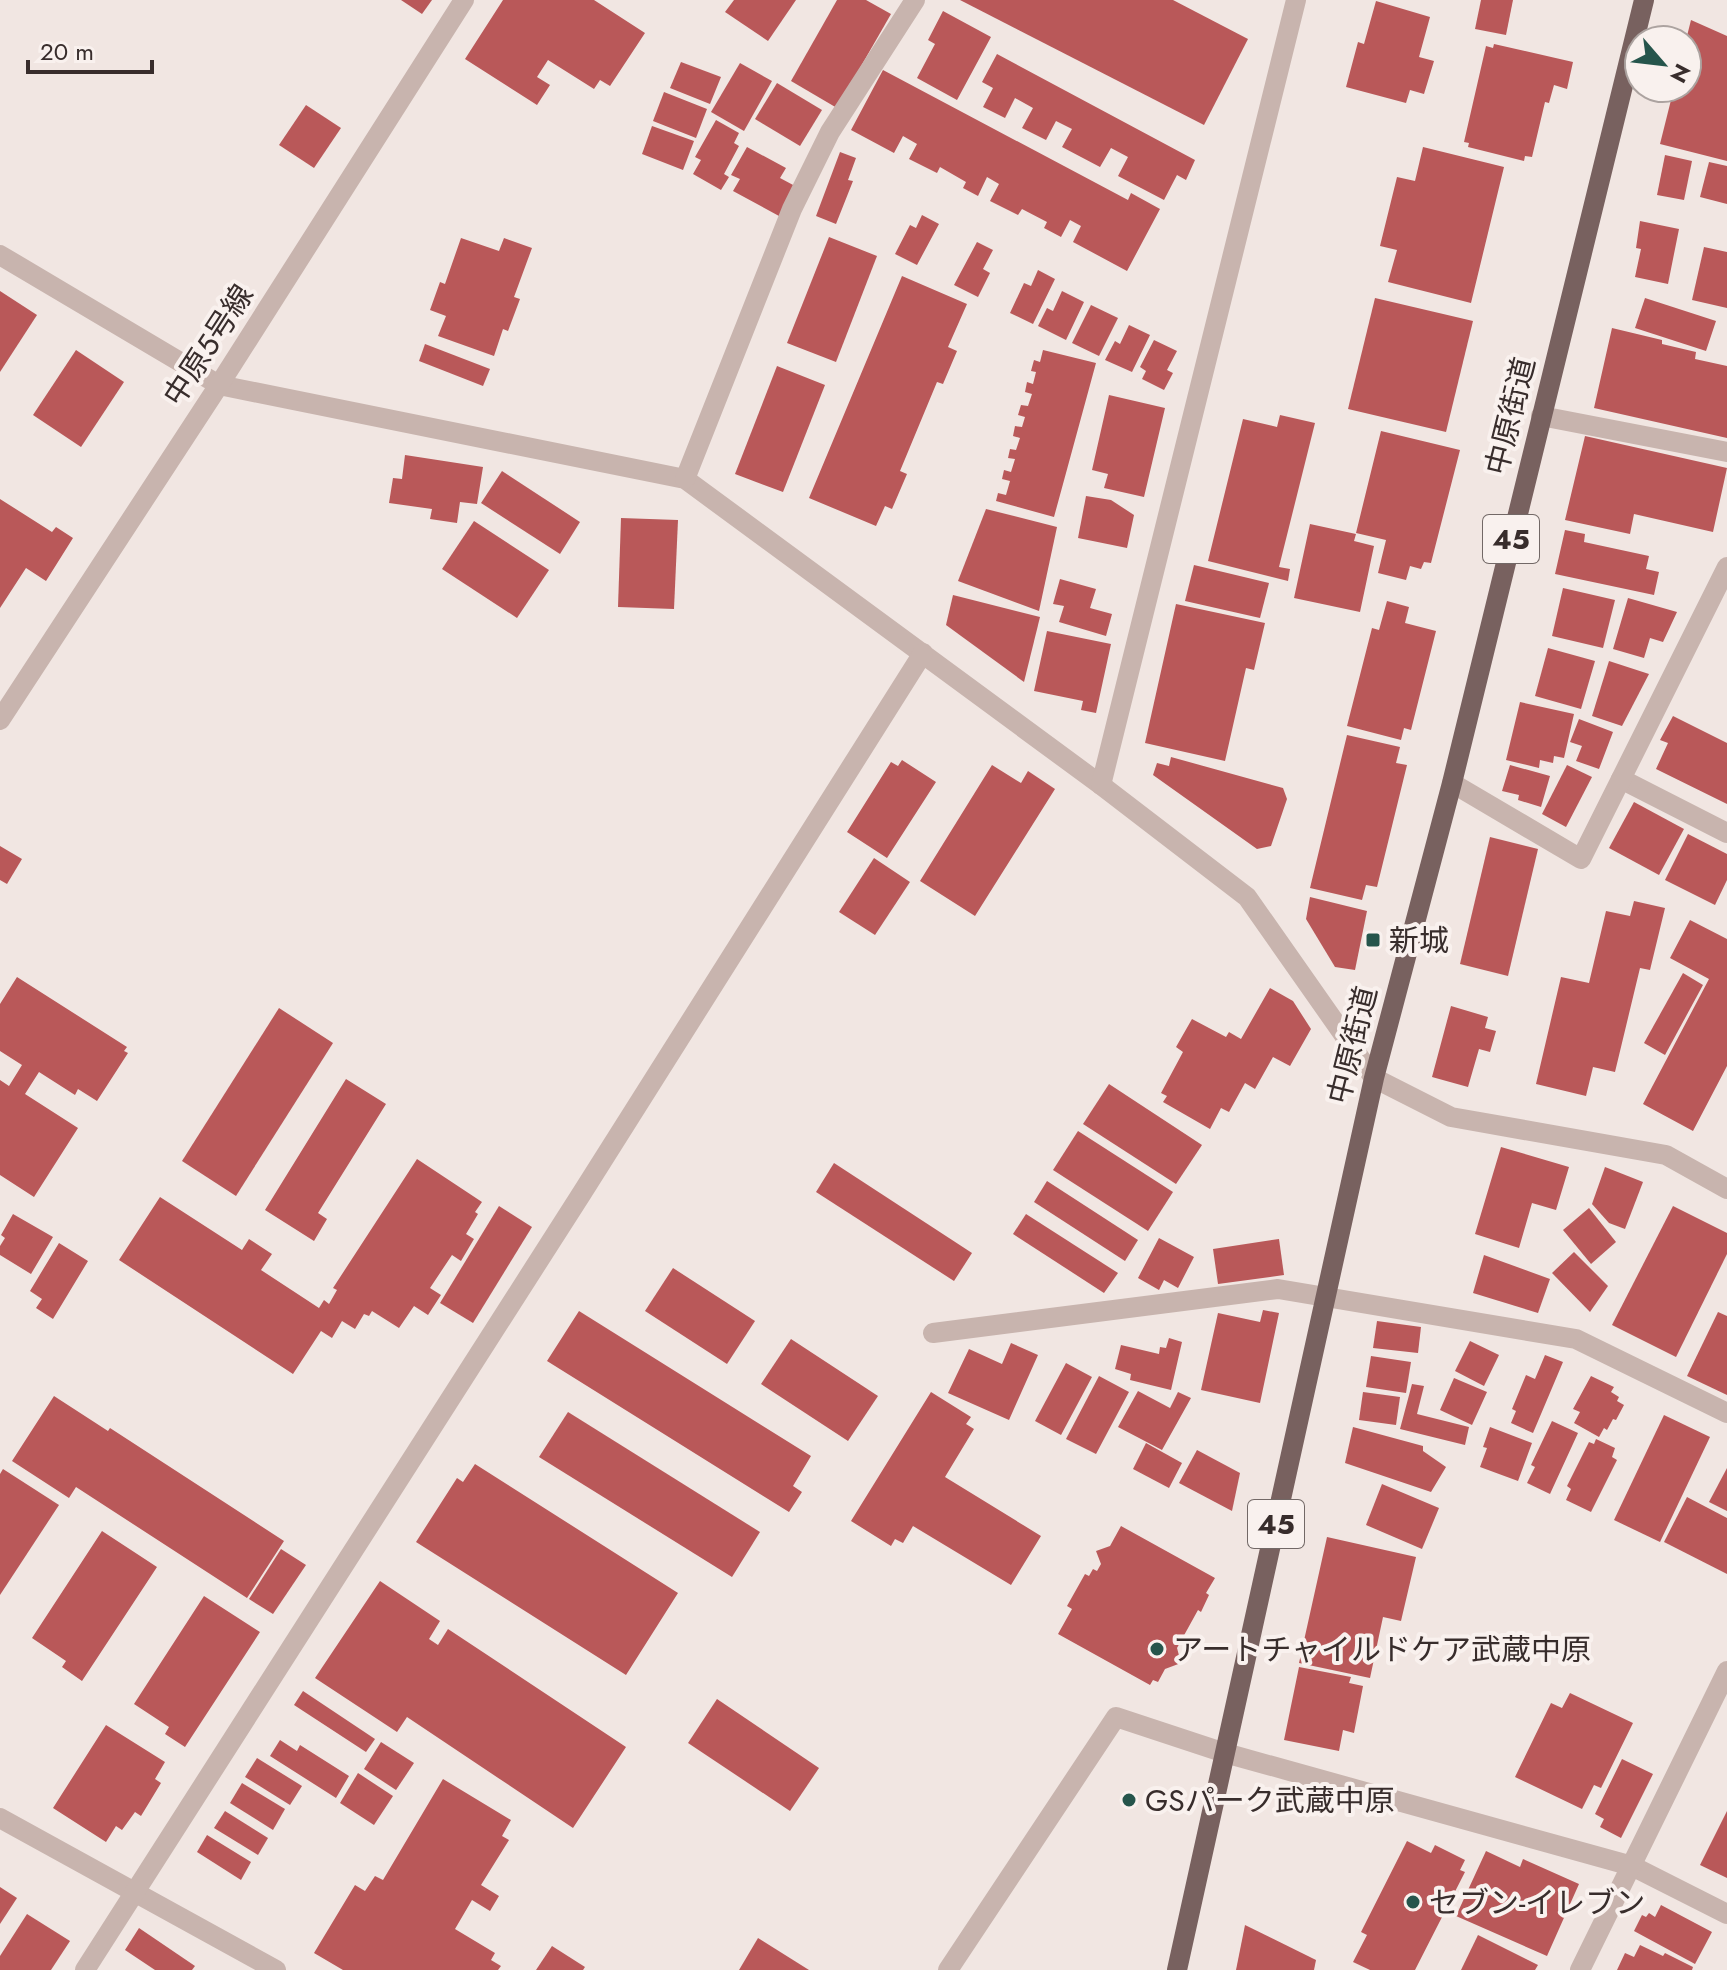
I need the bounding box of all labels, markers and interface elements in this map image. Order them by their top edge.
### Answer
scale bar [28,24,152,74]
north arrow [1623,24,1703,104]
text: 20 m [40,34,94,69]
text: N [1662,58,1699,89]
street label: 中原5号線 [153,276,263,414]
street label: 中原街道 [1475,353,1545,479]
road number: 45 [1483,515,1539,563]
place label: 新城 [1389,919,1449,962]
marker: 新城 [1364,931,1382,949]
street label: 中原街道 [1317,982,1387,1108]
road number: 45 [1248,1500,1304,1548]
place label: アートチャイルドケア武蔵中原 [1173,1628,1591,1671]
marker: アートチャイルドケア武蔵中原 [1148,1640,1166,1658]
place label: GSパーク武蔵中原 [1145,1779,1395,1822]
marker: GSパーク武蔵中原 [1120,1791,1138,1809]
place label: セブン-イレブン [1429,1881,1645,1924]
marker: セブン-イレブン [1404,1893,1422,1911]

